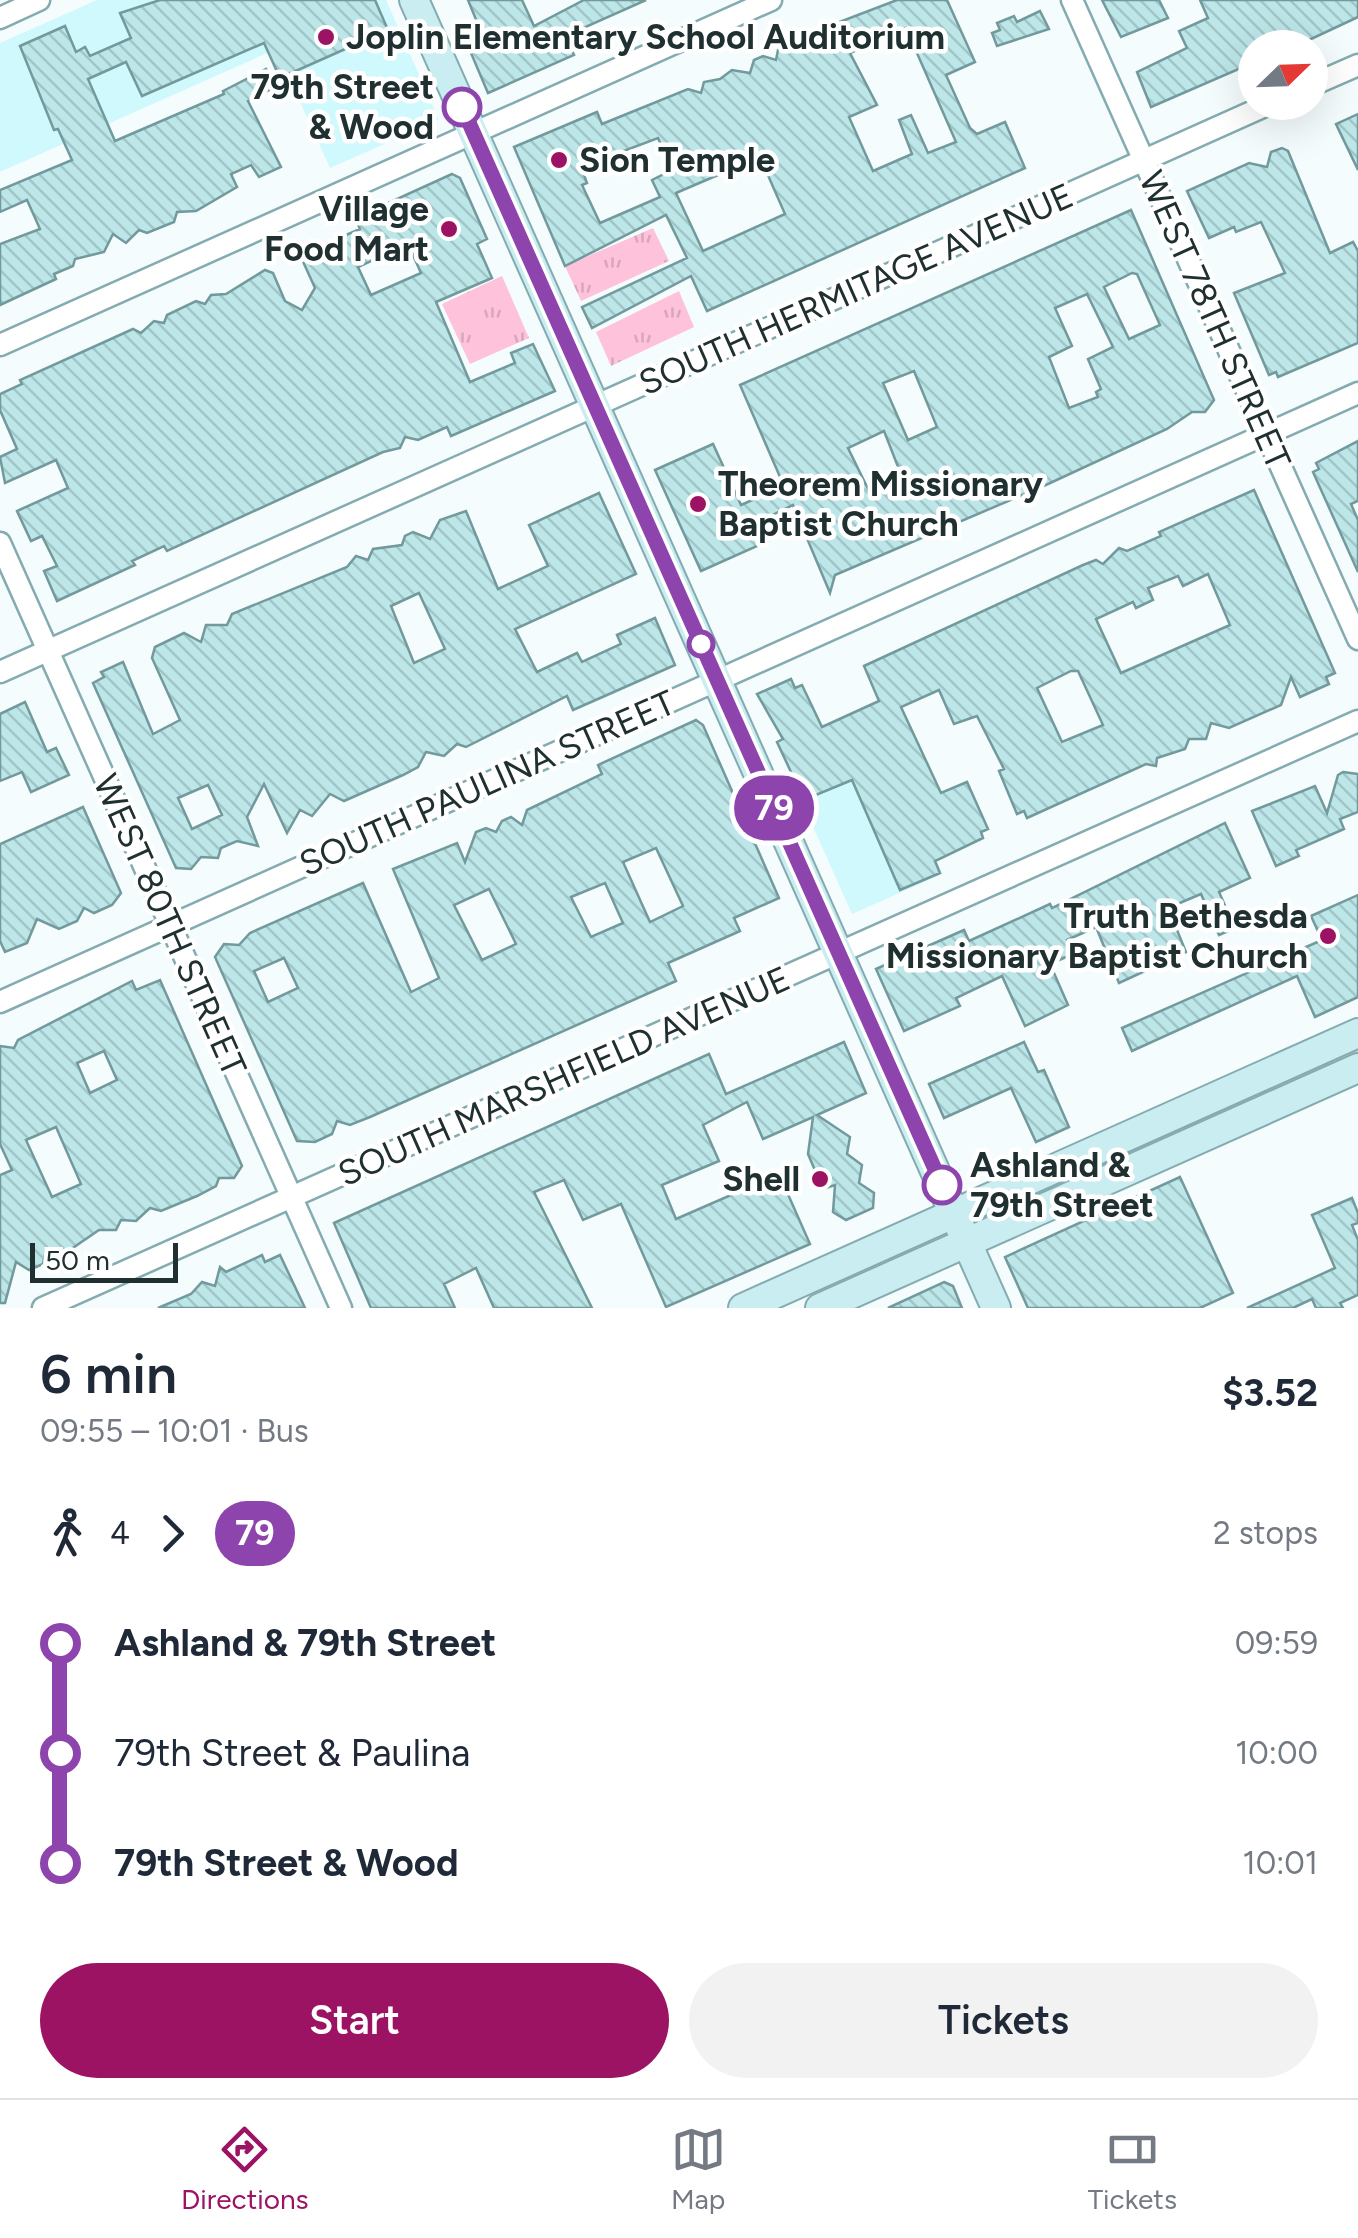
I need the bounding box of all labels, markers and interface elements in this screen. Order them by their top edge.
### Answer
place label: Joplin Elementary School Auditorium [346,16,945,58]
marker: Joplin Elementary School Auditorium [315,26,337,48]
north arrow [1238,30,1328,120]
map controls [1238,30,1328,120]
place label: 79th Street & Wood [250,66,434,148]
marker: 79th Street & Wood [443,88,481,126]
place label: Sion Temple [579,139,775,181]
marker: Sion Temple [548,149,570,171]
street label: WEST 78TH STREET [1130,164,1300,476]
street label: SOUTH HERMITAGE AVENUE [632,174,1080,404]
place label: Village Food Mart [264,188,429,270]
marker: Village Food Mart [438,218,460,240]
place label: Theorem Missionary Baptist Church [718,463,1044,545]
marker: Theorem Missionary Baptist Church [687,493,709,515]
unlabelled marker [688,631,714,657]
street label: SOUTH PAULINA STREET [293,681,681,885]
street label: WEST 80TH STREET [85,768,255,1082]
line badge: 79 [729,776,819,840]
text: 79 [754,787,794,829]
place label: Truth Bethesda Missionary Baptist Church [886,895,1308,977]
marker: Truth Bethesda Missionary Baptist Church [1317,925,1339,947]
street label: SOUTH MARSHFIELD AVENUE [332,957,796,1195]
place label: Ashland & 79th Street [970,1144,1154,1226]
place label: Shell [722,1158,800,1200]
marker: Ashland & 79th Street [923,1166,961,1204]
marker: Shell [809,1168,831,1190]
scale bar [30,1238,178,1282]
text: 50 m [45,1243,110,1277]
text: 6 min [40,1341,177,1407]
text: $3.52 [1222,1370,1318,1416]
text: 09:55 – 10:01 · Bus [40,1412,309,1450]
icon: walk [40,1506,95,1561]
icon: forward [145,1506,200,1561]
text: 79 [235,1512,275,1554]
text: 4 [110,1514,130,1552]
text: 2 stops [1213,1514,1318,1552]
text: Ashland & 79th Street [114,1620,496,1666]
text: 09:59 [1235,1624,1318,1662]
text: 79th Street & Paulina [114,1730,470,1776]
text: 10:00 [1235,1734,1318,1772]
text: 79th Street & Wood [114,1840,459,1886]
text: 10:01 [1242,1844,1318,1882]
button: Start [40,1963,669,2078]
button: Tickets [689,1963,1318,2078]
tab: Directions [181,2122,309,2216]
tab: Map [671,2122,726,2216]
tab: Tickets [1088,2122,1177,2216]

